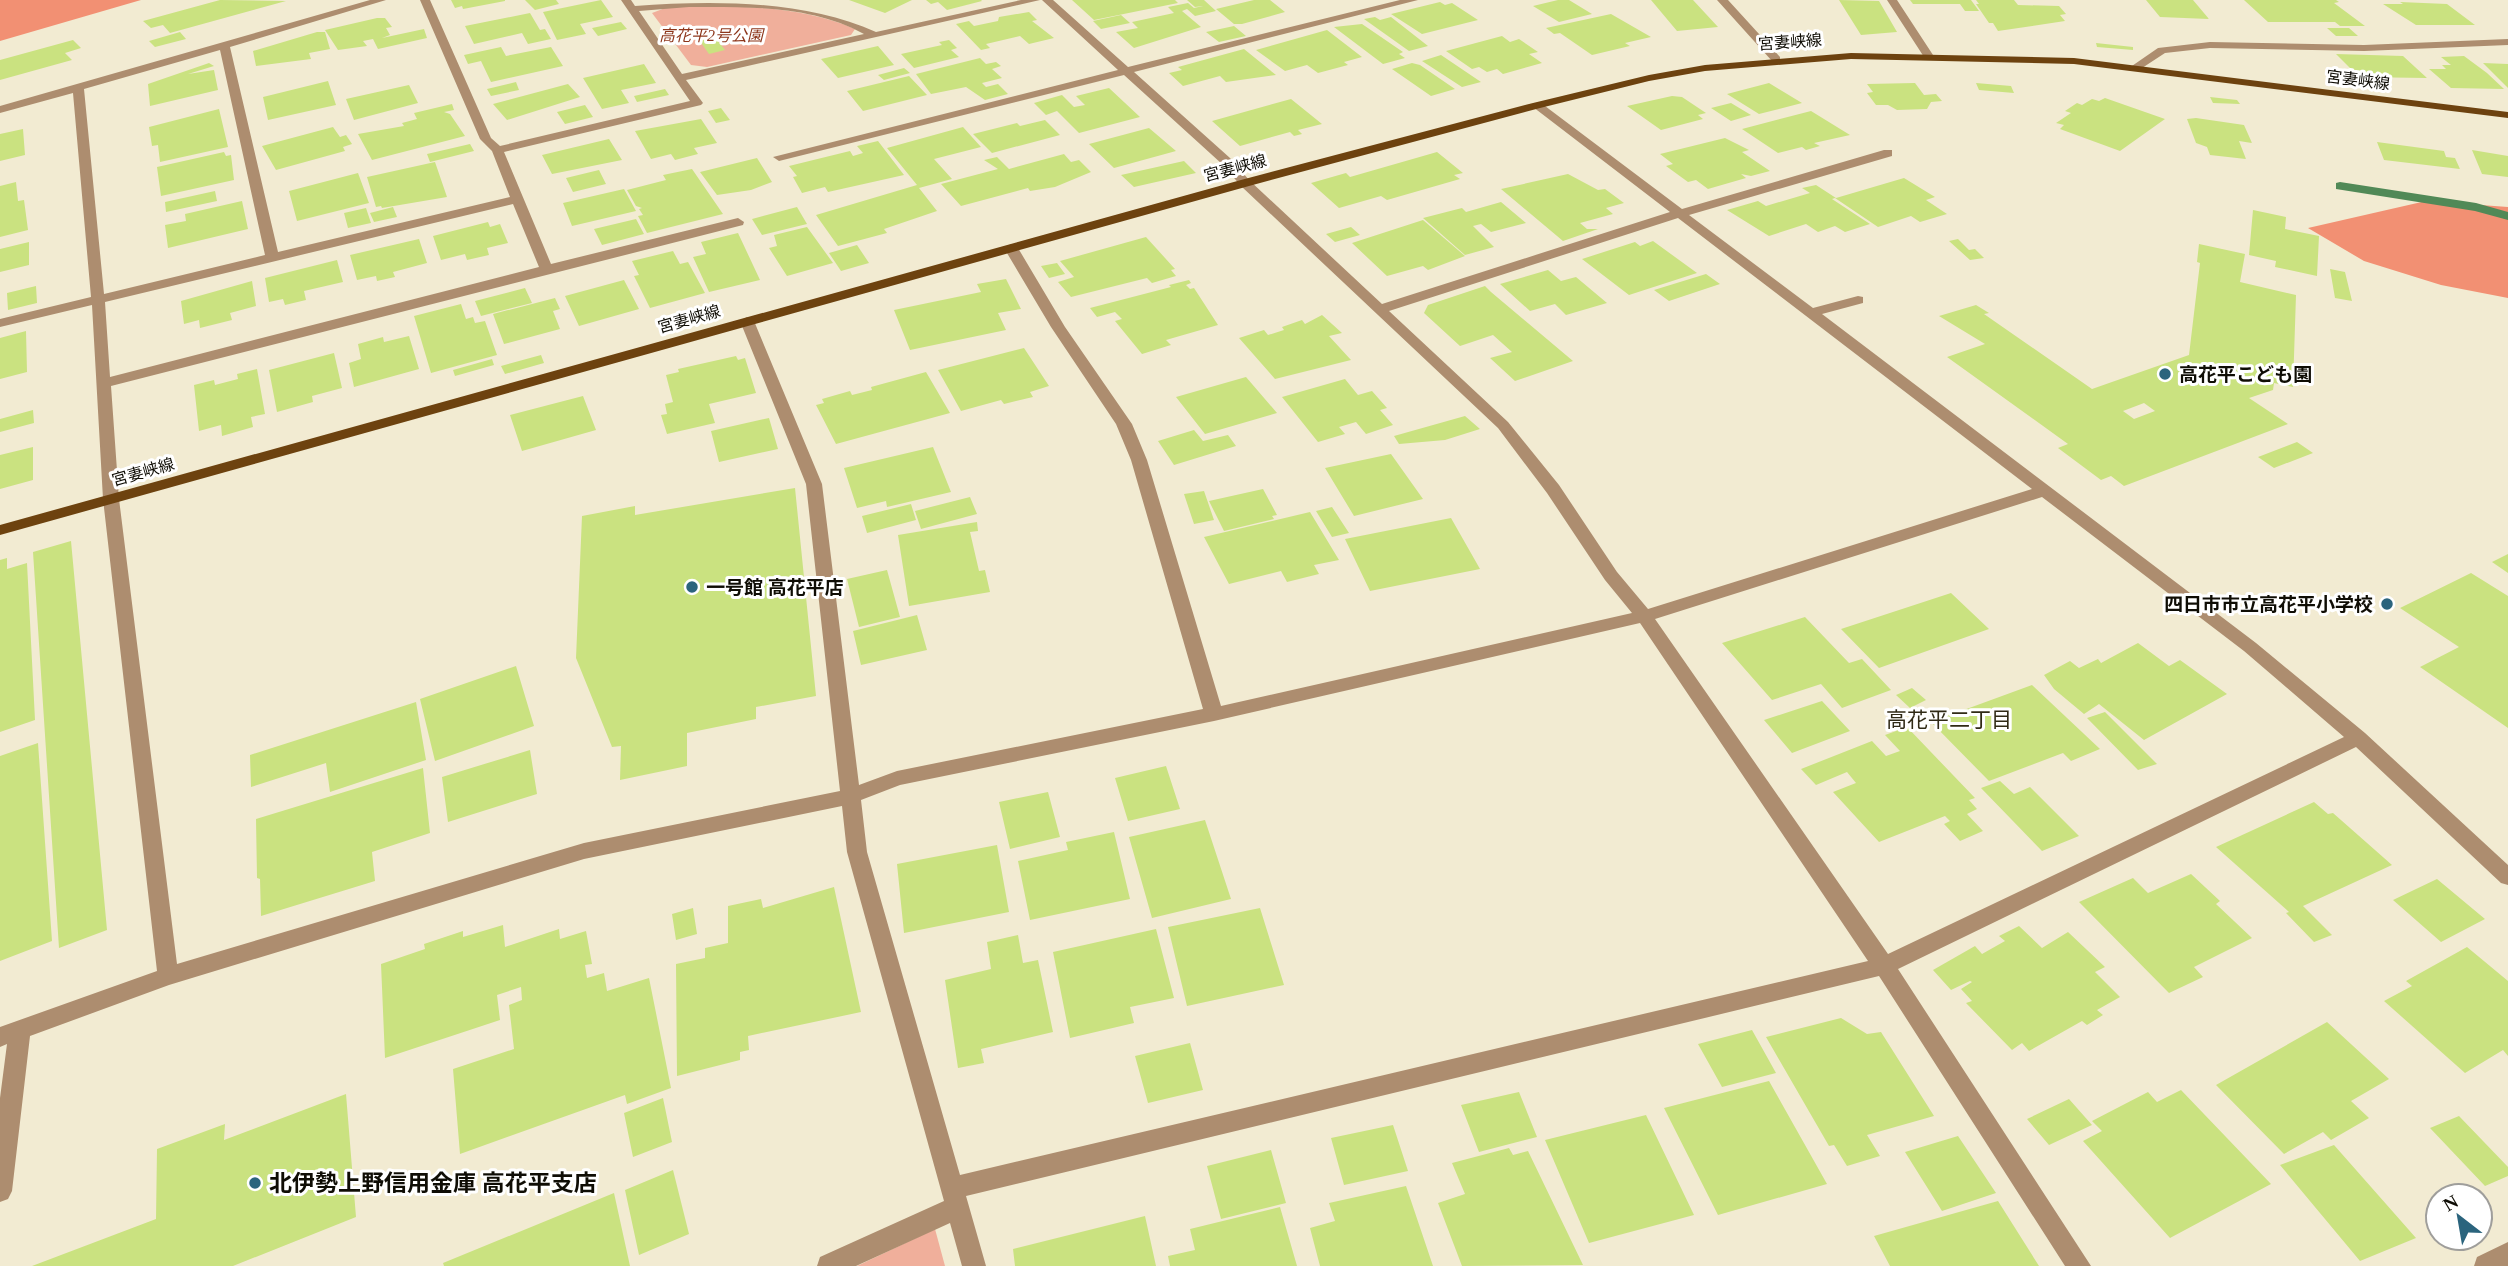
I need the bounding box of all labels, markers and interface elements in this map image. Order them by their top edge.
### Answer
park label: 高花平2号公園 [659,27,765,44]
street label: 宮妻峡線 [1757,31,1823,53]
street label: 宮妻峡線 [2325,68,2391,92]
street label: 宮妻峡線 [1202,152,1268,184]
street label: 宮妻峡線 [656,302,722,336]
place label: 高花平こども園 [2179,364,2312,385]
marker: 高花平こども園 [2157,366,2173,382]
street label: 宮妻峡線 [110,455,176,489]
place label: 一号館 高花平店 [706,577,844,598]
marker: 一号館 高花平店 [684,579,700,595]
place label: 四日市市立高花平小学校 [2164,594,2373,615]
marker: 四日市市立高花平小学校 [2379,596,2395,612]
district label: 高花平二丁目 [1886,708,2012,732]
place label: 北伊勢上野信用金庫 高花平支店 [269,1171,597,1196]
marker: 北伊勢上野信用金庫 高花平支店 [247,1175,263,1191]
north arrow [2424,1182,2494,1252]
text: N [2439,1190,2462,1215]

